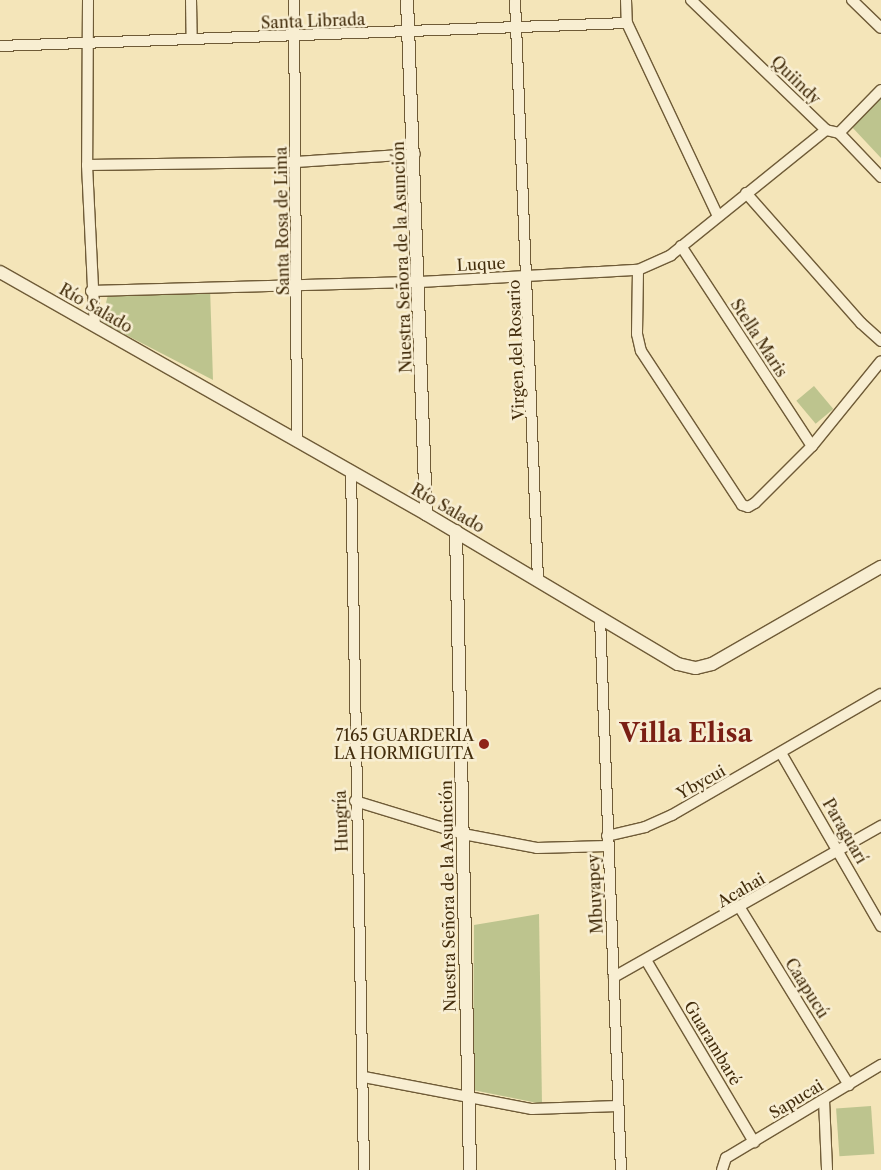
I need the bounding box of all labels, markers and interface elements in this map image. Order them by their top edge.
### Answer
street label: Santa Librada [260,10,366,32]
street label: Quiindy [767,52,825,108]
street label: Nuestra Señora de la Asunción [388,140,416,374]
street label: Santa Rosa de Lima [271,146,293,296]
street label: Luque [456,253,506,275]
street label: Río Salado [56,279,136,337]
street label: Virgen del Rosario [504,279,528,421]
street label: Stella Maris [727,295,791,381]
street label: Río Salado [408,479,488,537]
district label: Villa Elisa [619,718,753,750]
place label: 7165 GUARDERIA LA HORMIGUITA [333,725,474,763]
marker: 7165 GUARDERIA LA HORMIGUITA [478,738,490,750]
street label: Ybycui [673,761,729,803]
street label: Nuestra Señora de la Asunción [436,779,460,1013]
street label: Hungría [330,790,352,852]
street label: Paraguarí [819,795,871,867]
street label: Mbuyapey [583,854,607,934]
street label: Acahai [714,869,768,911]
street label: Caapucú [781,955,833,1021]
street label: Guarambaré [680,997,746,1089]
street label: Sapucai [766,1075,826,1123]

